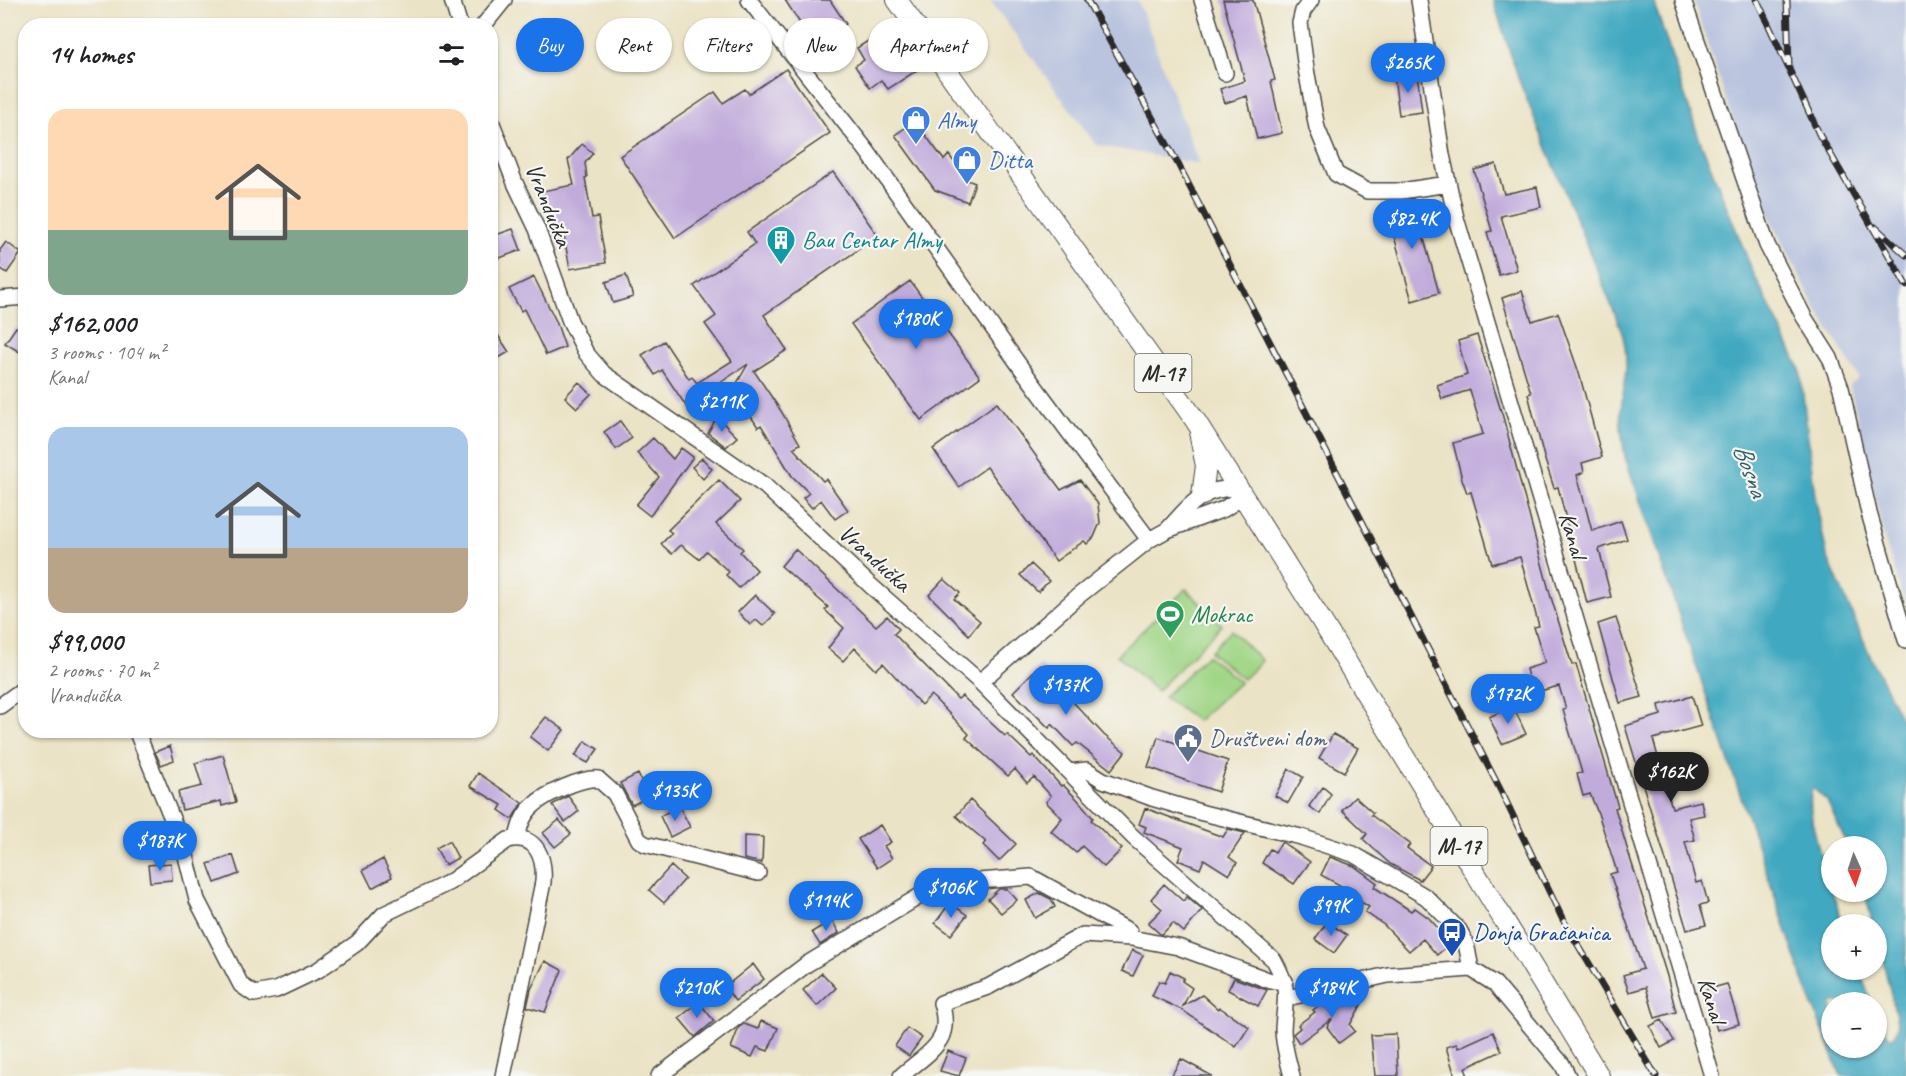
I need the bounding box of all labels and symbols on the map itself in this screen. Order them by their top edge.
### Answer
pin: $265K [1366,43,1450,94]
shop icon: Almy [900,104,932,146]
place label: Almy [937,105,978,135]
shop icon: Ditta [951,144,983,186]
place label: Ditta [988,145,1034,175]
street label: Vrandučka [519,159,580,252]
pin: $82.4K [1363,199,1461,250]
building icon: Bau Centar Almy [765,224,797,266]
place label: Bau Centar Almy [802,225,943,255]
pin: $180K [874,299,958,350]
road number: M-17 [1134,354,1192,392]
pin: $211K [680,382,764,433]
water label: Bosna [1726,439,1776,503]
street label: Kanal [1552,509,1595,565]
street label: Vrandučka [833,518,919,599]
sports icon: Mokrac [1154,598,1186,640]
place label: Mokrac [1191,599,1254,629]
pin: $137K [1024,665,1108,716]
pin: $172K [1466,674,1550,725]
public building icon: Društveni dom [1172,722,1204,764]
place label: Društveni dom [1209,723,1328,753]
pin: $162K [1629,752,1713,803]
pin: $135K [633,771,717,822]
pin: $187K [118,821,202,872]
road number: M-17 [1430,827,1488,865]
north arrow [1821,836,1887,902]
pin: $106K [909,868,993,919]
pin: $114K [784,881,868,932]
pin: $99K [1295,886,1367,937]
bus stop icon: Donja Gračanica [1436,916,1468,958]
place label: Donja Gračanica [1473,917,1612,947]
pin: $210K [655,968,739,1019]
pin: $184K [1290,968,1374,1019]
street label: Kanal [1691,974,1734,1030]

